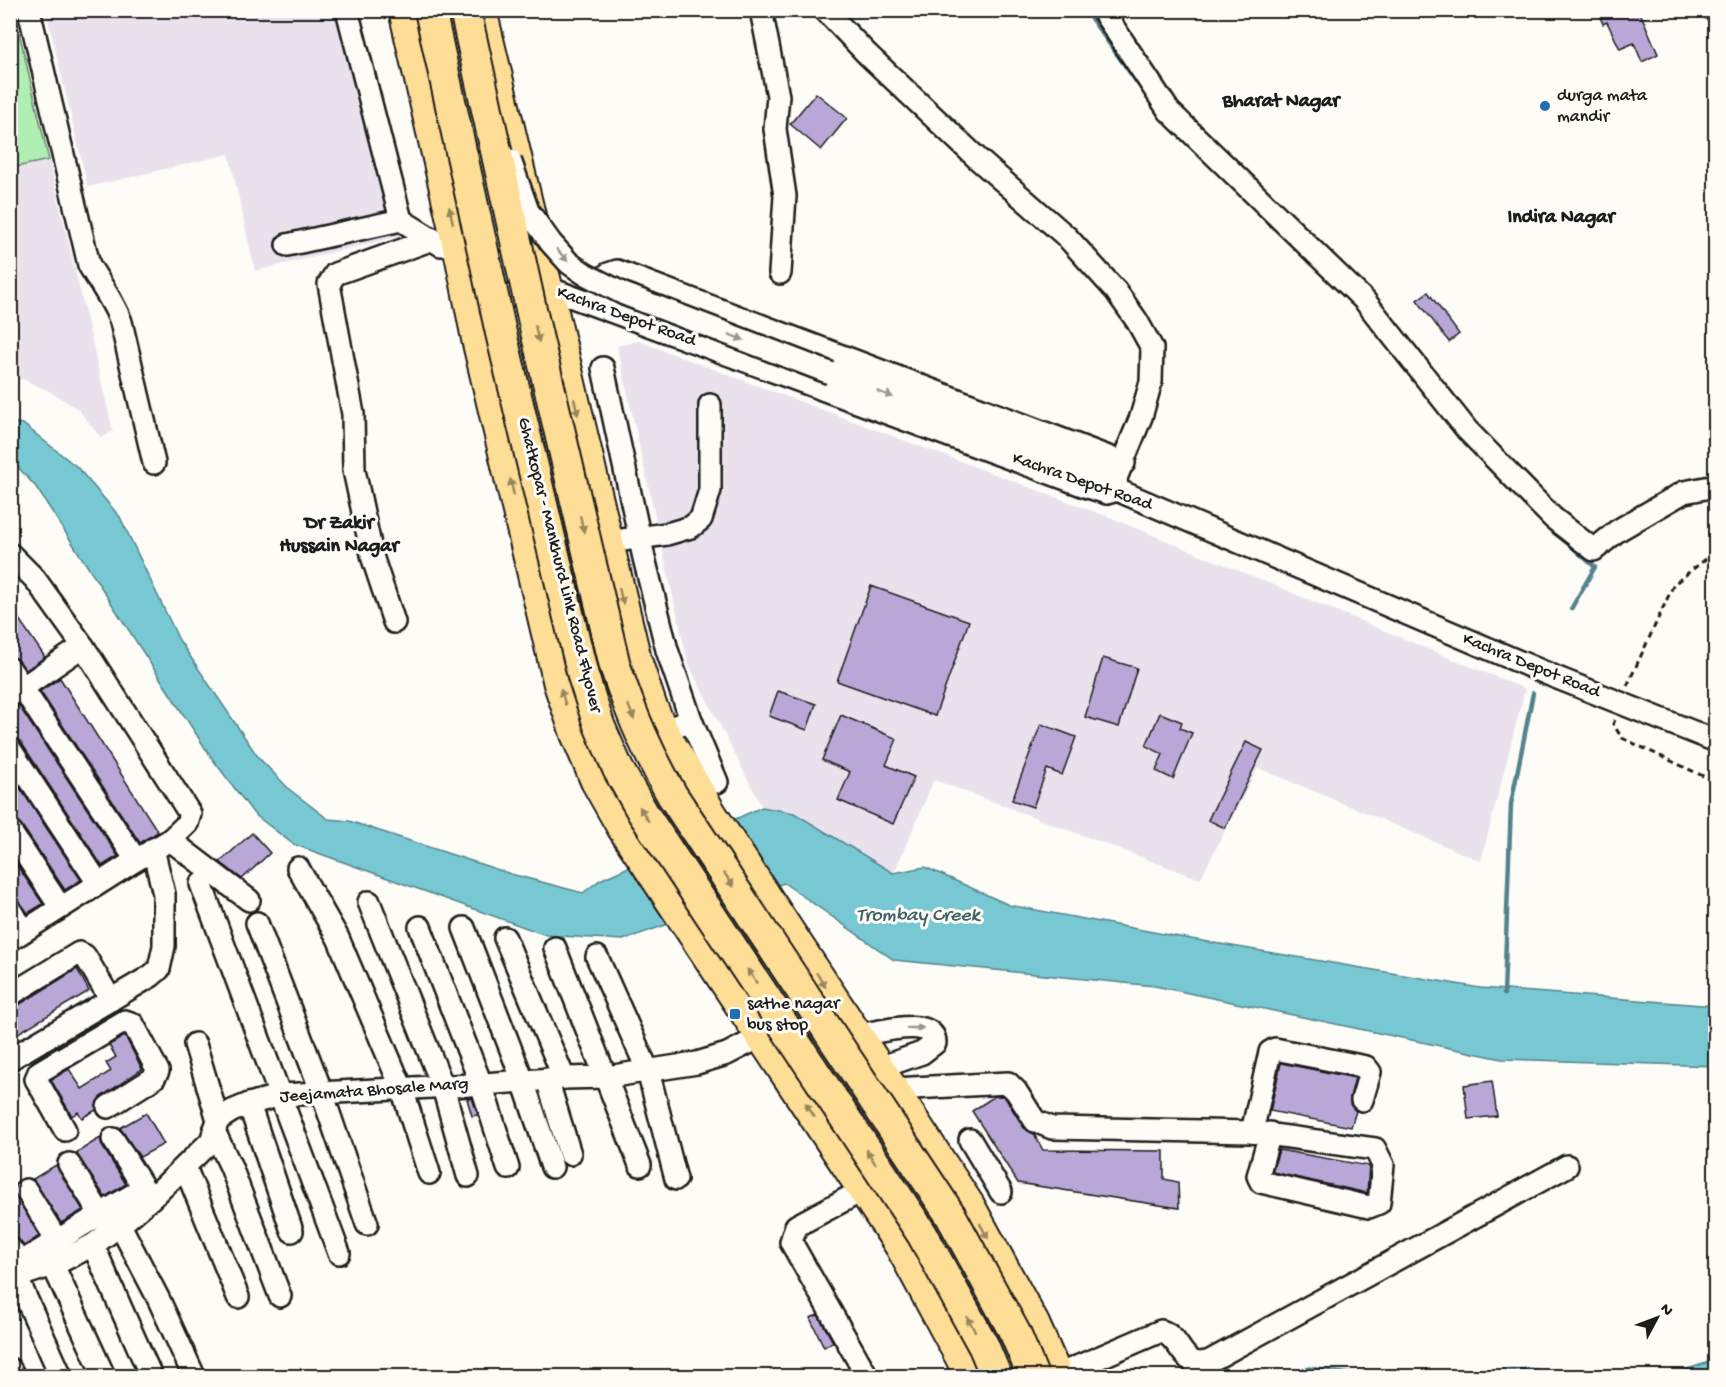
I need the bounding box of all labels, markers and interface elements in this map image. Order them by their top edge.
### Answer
place label: durga mata mandir [1557,86,1648,128]
district label: Bharat Nagar [1222,91,1341,114]
marker: durga mata mandir [1538,99,1552,113]
one-way arrow [446,206,455,225]
district label: Indira Nagar [1507,207,1616,230]
one-way arrow [555,247,568,263]
street label: Kachra Depot Road [554,282,700,352]
one-way arrow [532,325,542,343]
one-way arrow [728,333,746,343]
one-way arrow [876,389,894,399]
one-way arrow [571,397,581,416]
street label: Ghatkopar - Mankhurd Link Road Flyover [512,415,606,716]
street label: Kachra Depot Road [1009,448,1156,516]
one-way arrow [507,478,517,497]
district label: Dr Zakir Hussain Nagar [280,513,400,559]
one-way arrow [578,514,588,533]
one-way arrow [617,587,627,605]
street label: Kachra Depot Road [1459,629,1604,704]
one-way arrow [558,688,568,706]
one-way arrow [627,703,636,721]
one-way arrow [639,806,650,822]
one-way arrow [723,872,735,888]
water label: Trombay Creek [856,905,982,928]
one-way arrow [746,969,758,985]
one-way arrow [815,972,826,988]
place label: sathe nagar bus stop [747,994,841,1036]
marker: sathe nagar bus stop [728,1007,742,1021]
one-way arrow [906,1023,925,1033]
street label: Jeejamata Bhosale Marg [279,1074,469,1108]
one-way arrow [805,1102,816,1118]
one-way arrow [865,1149,877,1165]
one-way arrow [979,1223,989,1240]
north arrow [1627,1288,1687,1348]
text: N [1655,1300,1677,1321]
one-way arrow [966,1315,976,1332]

